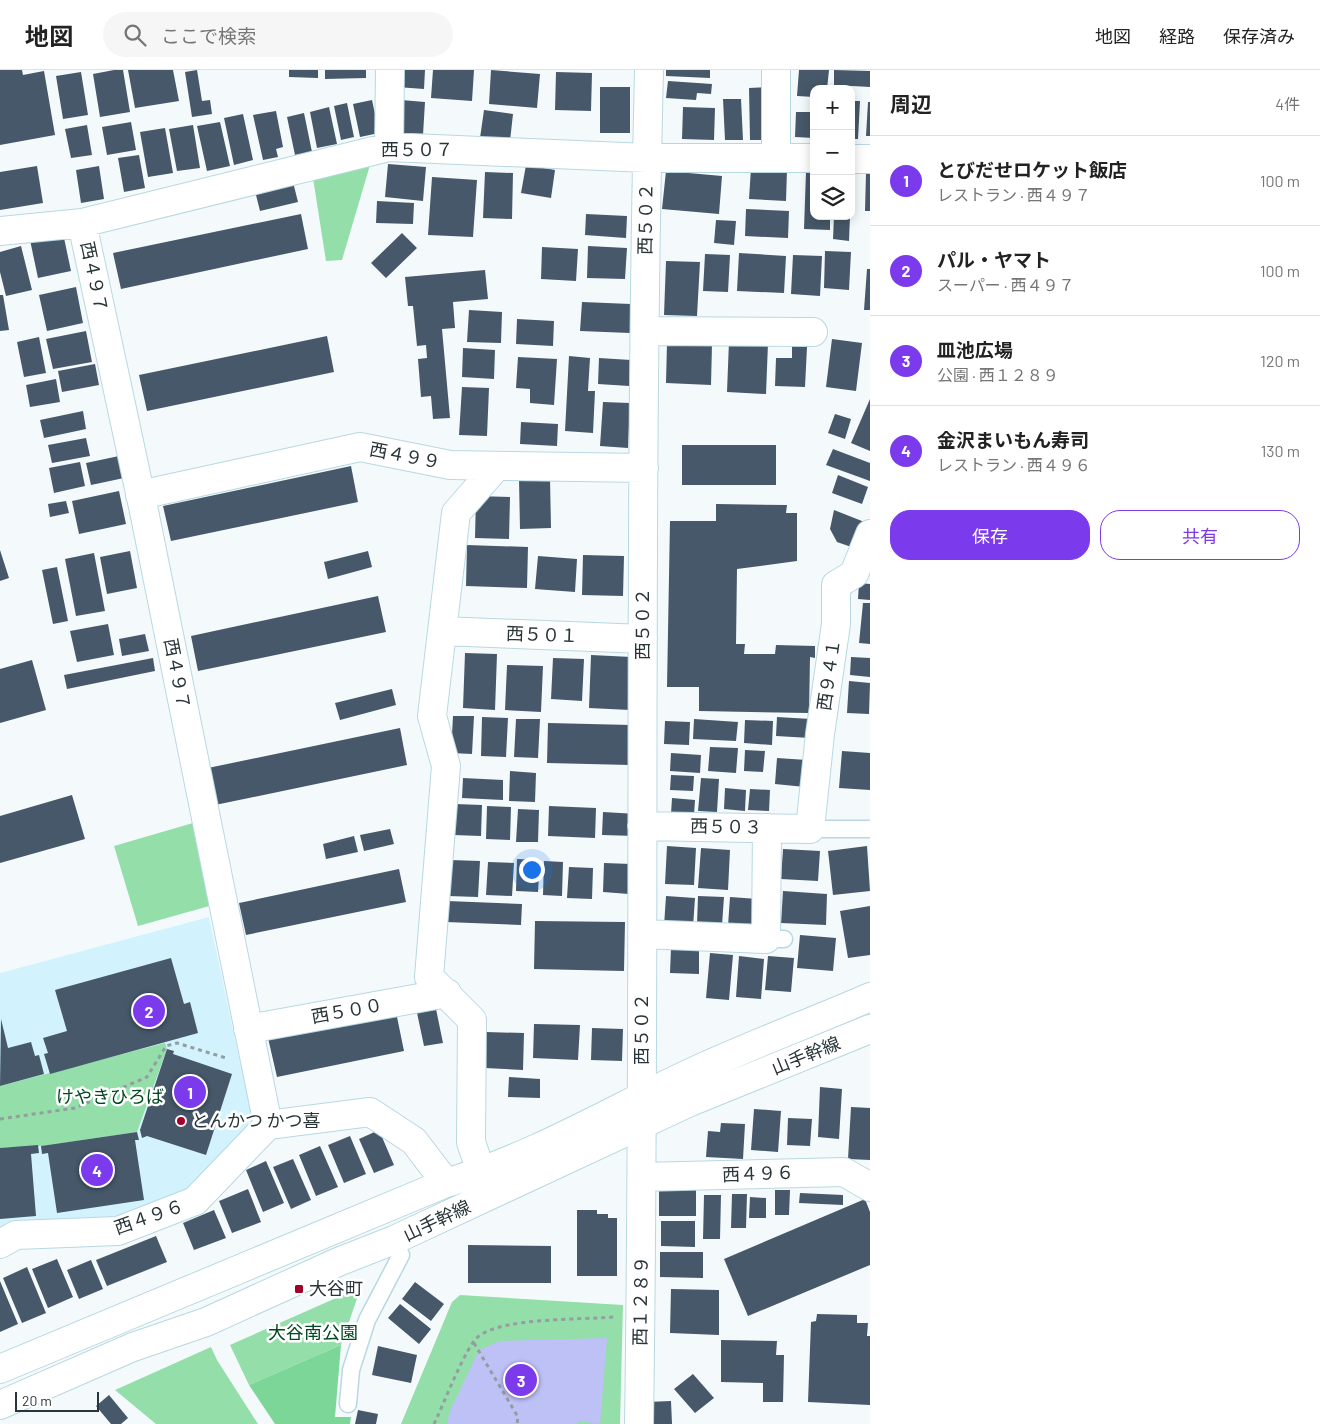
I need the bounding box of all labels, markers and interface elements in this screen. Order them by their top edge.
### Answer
search box [103,12,453,57]
text: 地図 [25,21,73,50]
icon: search [121,21,149,49]
text: ここで検索 [161,24,256,47]
text: 地図 [1095,25,1131,47]
text: 経路 [1159,25,1195,47]
text: 保存済み [1223,25,1295,47]
map controls [810,85,855,220]
button: + [810,85,855,130]
text: 周辺 [890,91,932,116]
text: 4件 [1275,94,1300,113]
button: − [810,130,855,175]
street label: 西５０７ [381,138,453,160]
text: とびだせロケット飯店 [937,158,1127,181]
text: 1 [903,171,909,190]
text: 100 m [1260,171,1300,190]
button: layers [810,175,855,220]
street label: 西５０２ [633,183,657,255]
text: レストラン · 西４９７ [937,185,1091,204]
street label: 西４９７ [77,239,113,314]
text: パル・ヤマト [937,248,1051,271]
text: 2 [902,261,910,280]
text: 100 m [1260,261,1300,280]
text: スーパー · 西４９７ [937,275,1075,294]
text: 皿池広場 [937,338,1013,361]
text: 3 [902,351,910,370]
text: 120 m [1260,351,1300,370]
text: 公園 · 西１２８９ [937,365,1059,384]
text: 金沢まいもん寿司 [937,428,1089,451]
street label: 西４９９ [368,437,443,473]
text: 4 [901,441,911,460]
text: 130 m [1261,441,1300,460]
text: レストラン · 西４９６ [937,455,1091,474]
button: 保存 [890,510,1090,560]
button: 共有 [1100,510,1300,560]
street label: 西５０２ [631,588,653,660]
street label: 西５０１ [506,622,578,646]
street label: 西４９７ [160,636,196,711]
street label: 西９４１ [812,638,844,712]
street label: 西５０３ [690,814,762,838]
your location [519,857,545,883]
pin: 2 [133,992,165,1030]
street label: 西５００ [309,993,384,1027]
street label: 西５０２ [630,993,652,1065]
street label: 山手幹線 [768,1031,843,1079]
pin: 1 [174,1073,206,1111]
park label: けやきひろば [56,1085,164,1107]
place label: とんかつ かつ喜 [191,1109,321,1131]
marker: とんかつ かつ喜 [175,1115,187,1127]
pin: 4 [81,1151,113,1189]
street label: 西４９６ [722,1161,794,1185]
street label: 西４９６ [111,1194,186,1238]
street label: 山手幹線 [399,1195,474,1245]
street label: 西１２８９ [628,1256,652,1346]
place label: 大谷町 [309,1277,363,1299]
marker: 大谷町 [293,1283,305,1295]
park label: 大谷南公園 [268,1321,358,1343]
pin: 3 [505,1361,537,1399]
scale bar [15,1389,99,1412]
text: 20 m [22,1392,52,1409]

